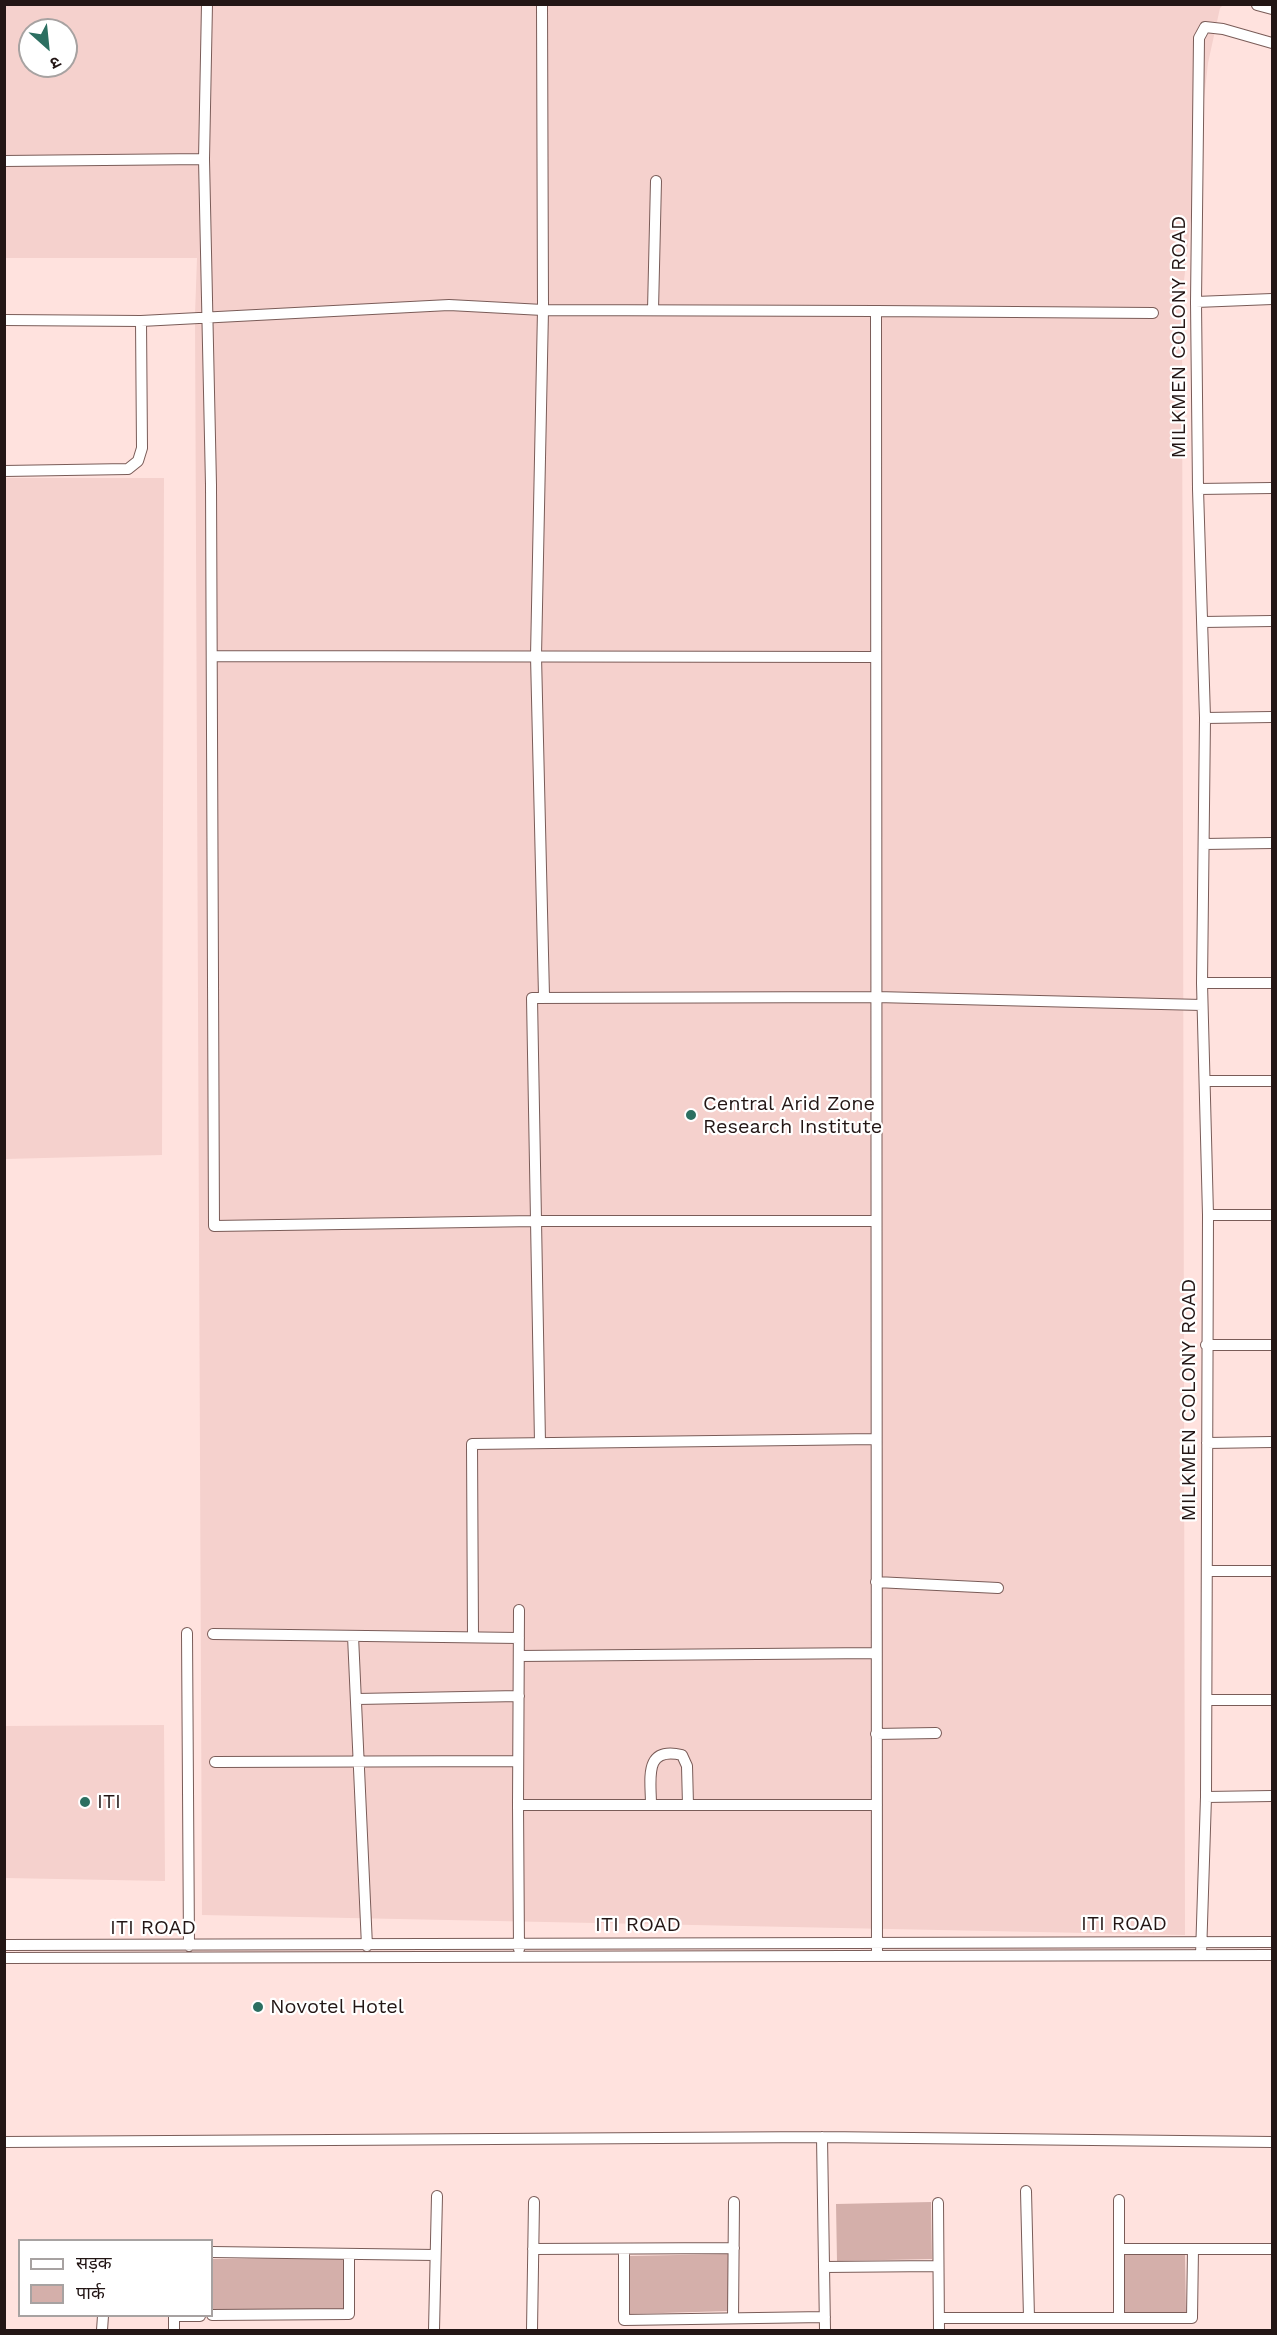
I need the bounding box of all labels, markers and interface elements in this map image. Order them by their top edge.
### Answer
north arrow [18,18,78,78]
text: उ [47,52,64,73]
street label: MILKMEN COLONY ROAD [1167,216,1191,458]
place label: Central Arid Zone Research Institute [703,1092,882,1139]
marker: Central Arid Zone Research Institute [684,1108,698,1122]
street label: MILKMEN COLONY ROAD [1177,1279,1201,1521]
place label: ITI [97,1790,121,1814]
marker: ITI [78,1795,92,1809]
street label: ITI ROAD [1081,1912,1167,1936]
street label: ITI ROAD [595,1913,681,1937]
street label: ITI ROAD [110,1916,196,1940]
place label: Novotel Hotel [270,1995,404,2019]
marker: Novotel Hotel [251,2000,265,2014]
legend [18,2239,213,2317]
text: सड़क [76,2252,112,2273]
text: पार्क [76,2282,105,2303]

